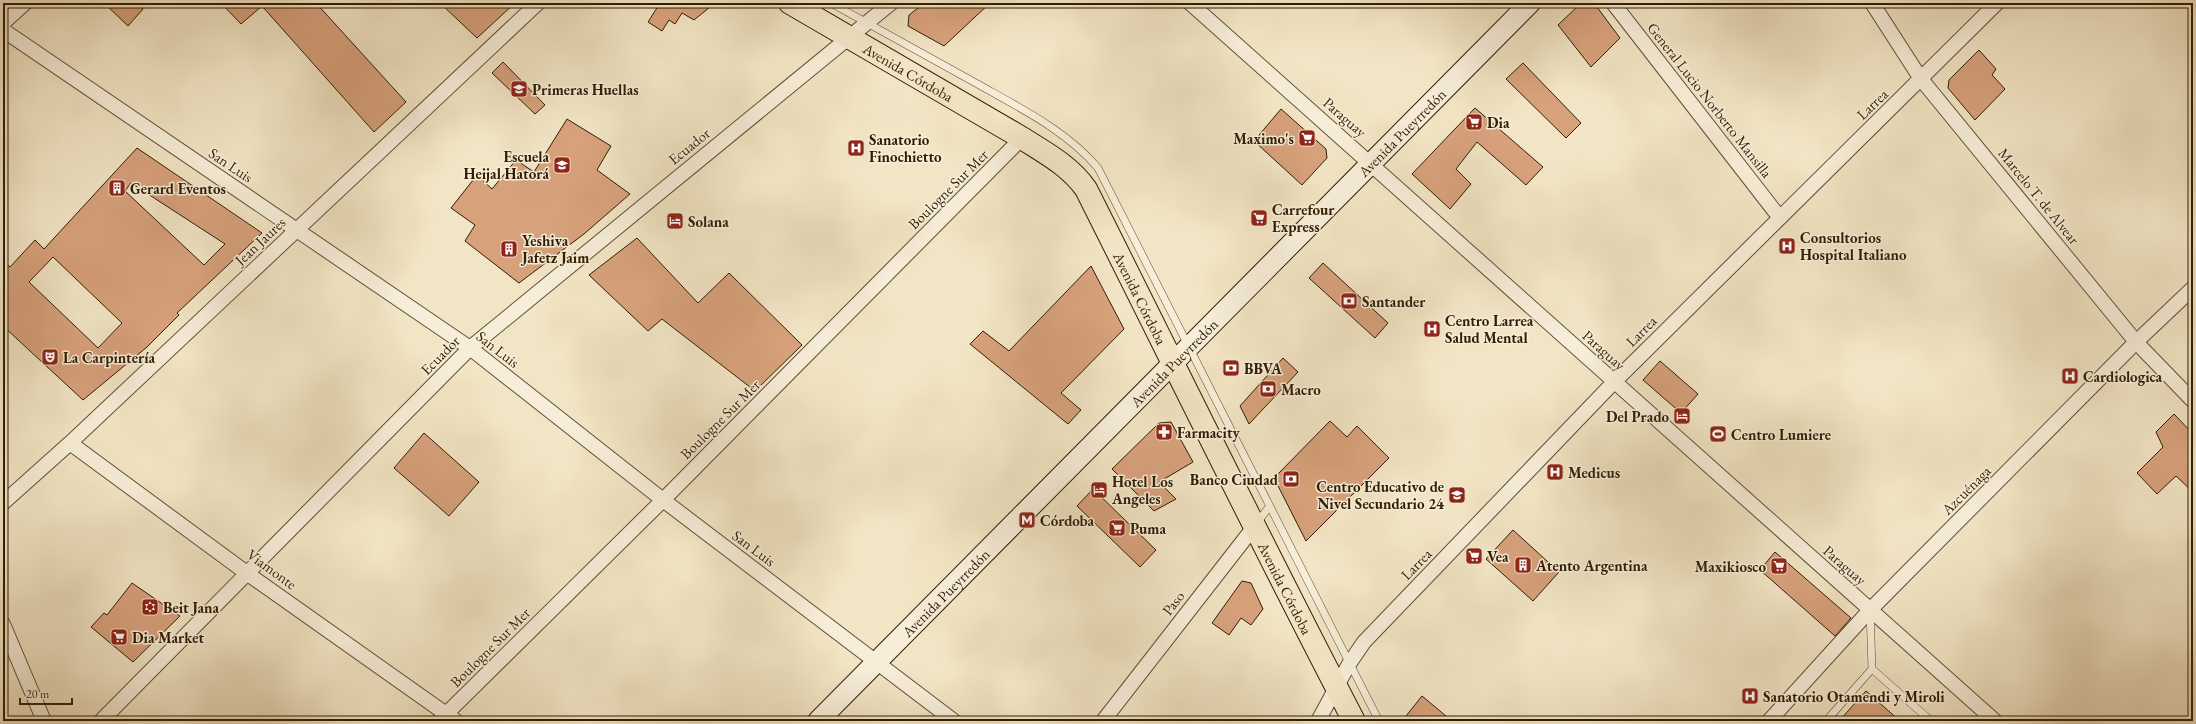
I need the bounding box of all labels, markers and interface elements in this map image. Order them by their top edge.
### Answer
street label: General Lucio Norberto Mansilla [1643,19,1777,181]
street label: Avenida Córdoba [859,38,957,106]
school or university icon: Primeras Huellas [509,79,529,99]
place label: Primeras Huellas [532,80,639,99]
street label: Avenida Pueyrredón [1353,84,1450,181]
street label: Larrea [1852,84,1892,124]
street label: Paraguay [1319,93,1371,141]
supermarket icon: Dia [1464,112,1484,132]
place label: Dia [1487,113,1510,132]
street label: Ecuador [664,123,714,169]
supermarket icon: Maximo's [1297,128,1317,148]
place label: Maximo's [1233,129,1294,148]
place label: Sanatorio Finochietto [869,130,942,166]
hospital icon: Sanatorio Finochietto [846,138,866,158]
street label: San Luis [205,143,257,187]
street label: Marcelo T. de Alvear [1994,144,2084,248]
street label: Boulogne Sur Mer [904,145,992,233]
place label: Escuela Heijal Hatorá [463,147,549,183]
school or university icon: Escuela Heijal Hatorá [552,155,572,175]
building icon: Gerard Eventos [107,178,127,198]
place label: Gerard Eventos [130,179,226,198]
place label: Carrefour Express [1272,200,1335,236]
supermarket icon: Carrefour Express [1249,208,1269,228]
hotel icon: Solana [665,211,685,231]
place label: Solana [688,212,729,231]
street label: Jean Jaures [229,213,289,271]
place label: Consultorios Hospital Italiano [1800,228,1907,264]
place label: Yeshiva Jafetz Jaim [520,231,589,267]
hospital icon: Consultorios Hospital Italiano [1777,236,1797,256]
building icon: Yeshiva Jafetz Jaim [499,239,519,259]
street label: Avenida Córdoba [1109,248,1172,348]
bank icon: Santander [1339,291,1359,311]
place label: Santander [1362,292,1426,311]
place label: Centro Larrea Salud Mental [1445,311,1534,347]
street label: Larrea [1621,311,1661,351]
street label: Avenida Pueyrredón [1125,314,1222,411]
hospital icon: Centro Larrea Salud Mental [1422,319,1442,339]
street label: San Luis [473,326,523,372]
street label: Paraguay [1579,326,1630,375]
street label: Ecuador [416,331,464,379]
theatre icon: La Carpintería [40,347,60,367]
place label: La Carpintería [63,348,156,367]
bank icon: BBVA [1221,358,1241,378]
place label: BBVA [1244,359,1282,378]
hospital icon: Cardiologica [2060,366,2080,386]
place label: Cardiologica [2083,367,2163,386]
street label: Boulogne Sur Mer [676,375,764,463]
bank icon: Macro [1258,379,1278,399]
place label: Macro [1281,380,1321,399]
hotel icon: Del Prado [1672,406,1692,426]
place label: Del Prado [1606,407,1669,426]
pharmacy icon: Farmacity [1154,422,1174,442]
place label: Farmacity [1177,423,1241,442]
sports icon: Centro Lumiere [1708,424,1728,444]
place label: Centro Lumiere [1731,425,1831,444]
street label: Azcuénaga [1937,461,1995,519]
hospital icon: Medicus [1545,462,1565,482]
place label: Medicus [1568,463,1620,482]
bank icon: Banco Ciudad [1281,469,1301,489]
place label: Banco Ciudad [1190,470,1279,489]
place label: Hotel Los Angeles [1111,472,1173,508]
place label: Centro Educativo de Nivel Secundario 24 [1316,477,1445,513]
hotel icon: Hotel Los Angeles [1089,480,1109,500]
school or university icon: Centro Educativo de Nivel Secundario 24 [1447,485,1467,505]
metro station icon: Córdoba [1017,510,1037,530]
place label: Córdoba [1040,511,1095,530]
supermarket icon: Puma [1107,518,1127,538]
place label: Puma [1130,519,1166,538]
street label: San Luis [729,526,779,570]
street label: Avenida Córdoba [1254,538,1317,637]
street label: Paraguay [1819,541,1871,589]
street label: Avenida Pueyrredón [897,544,993,641]
street label: Larrea [1396,544,1436,584]
street label: Viamonte [243,545,301,594]
supermarket icon: Vea [1464,546,1484,566]
place label: Vea [1487,547,1509,566]
building icon: Atento Argentina [1513,555,1533,575]
place label: Atento Argentina [1535,556,1648,575]
supermarket icon: Maxikiosco [1769,556,1789,576]
place label: Maxikiosco [1695,557,1766,576]
street label: Paso [1158,587,1188,619]
synagogue icon: Beit Jana [140,597,160,617]
place label: Beit Jana [163,598,220,617]
street label: Boulogne Sur Mer [446,603,534,691]
supermarket icon: Dia Market [109,627,129,647]
place label: Dia Market [132,628,204,647]
scale bar [20,680,72,706]
text: 20 m [26,686,50,702]
hospital icon: Sanatorio Otamendi y Miroli [1740,686,1760,706]
place label: Sanatorio Otamendi y Miroli [1763,687,1945,706]

